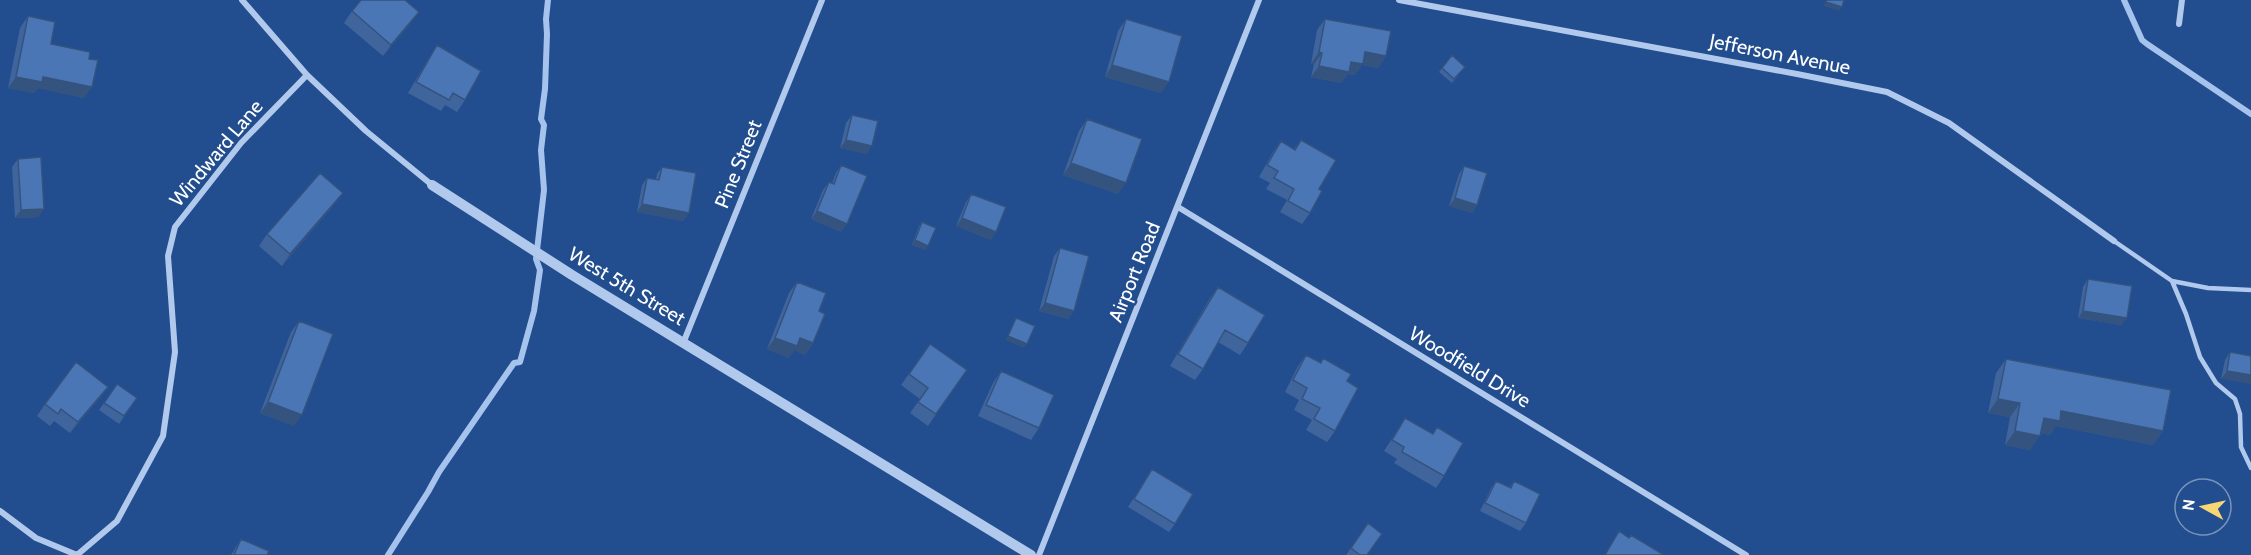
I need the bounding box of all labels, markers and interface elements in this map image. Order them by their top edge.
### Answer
street label: Jefferson Avenue [1707,28,1852,79]
street label: Windward Lane [164,95,268,211]
street label: Pine Street [709,116,767,212]
street label: Airport Road [1103,218,1165,326]
street label: West 5th Street [564,242,690,330]
street label: Woodfield Drive [1405,321,1535,413]
north arrow [2173,477,2233,537]
text: N [2178,498,2199,512]

